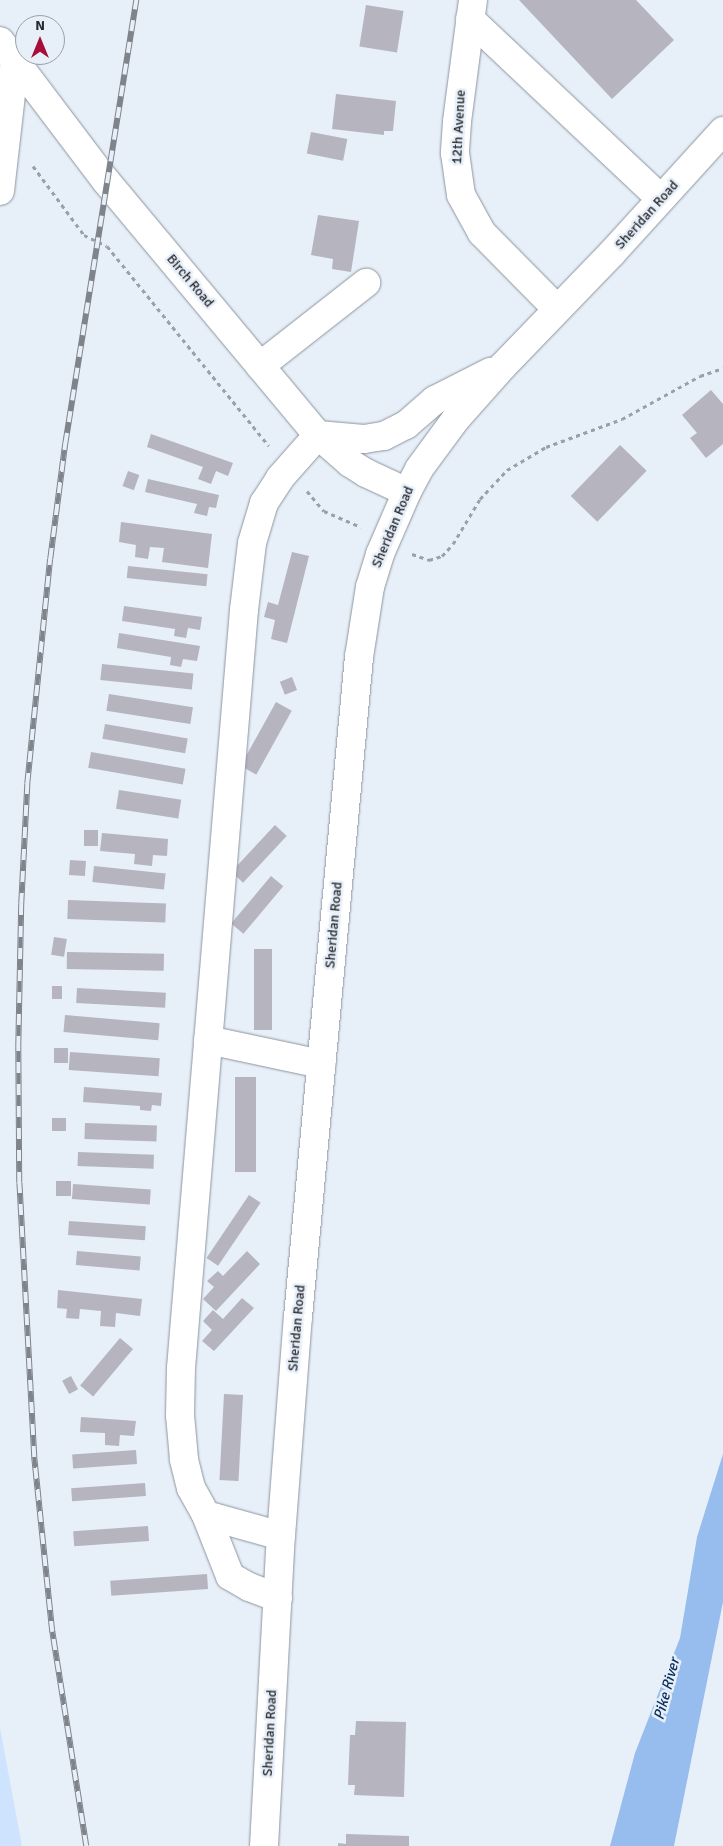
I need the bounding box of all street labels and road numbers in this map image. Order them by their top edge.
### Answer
street label: 12th Avenue [449,89,469,165]
street label: Sheridan Road [612,177,682,253]
street label: Birch Road [163,251,217,311]
street label: Sheridan Road [368,484,418,570]
street label: Sheridan Road [322,881,346,969]
street label: Sheridan Road [285,1284,309,1372]
street label: Sheridan Road [259,1689,281,1777]

